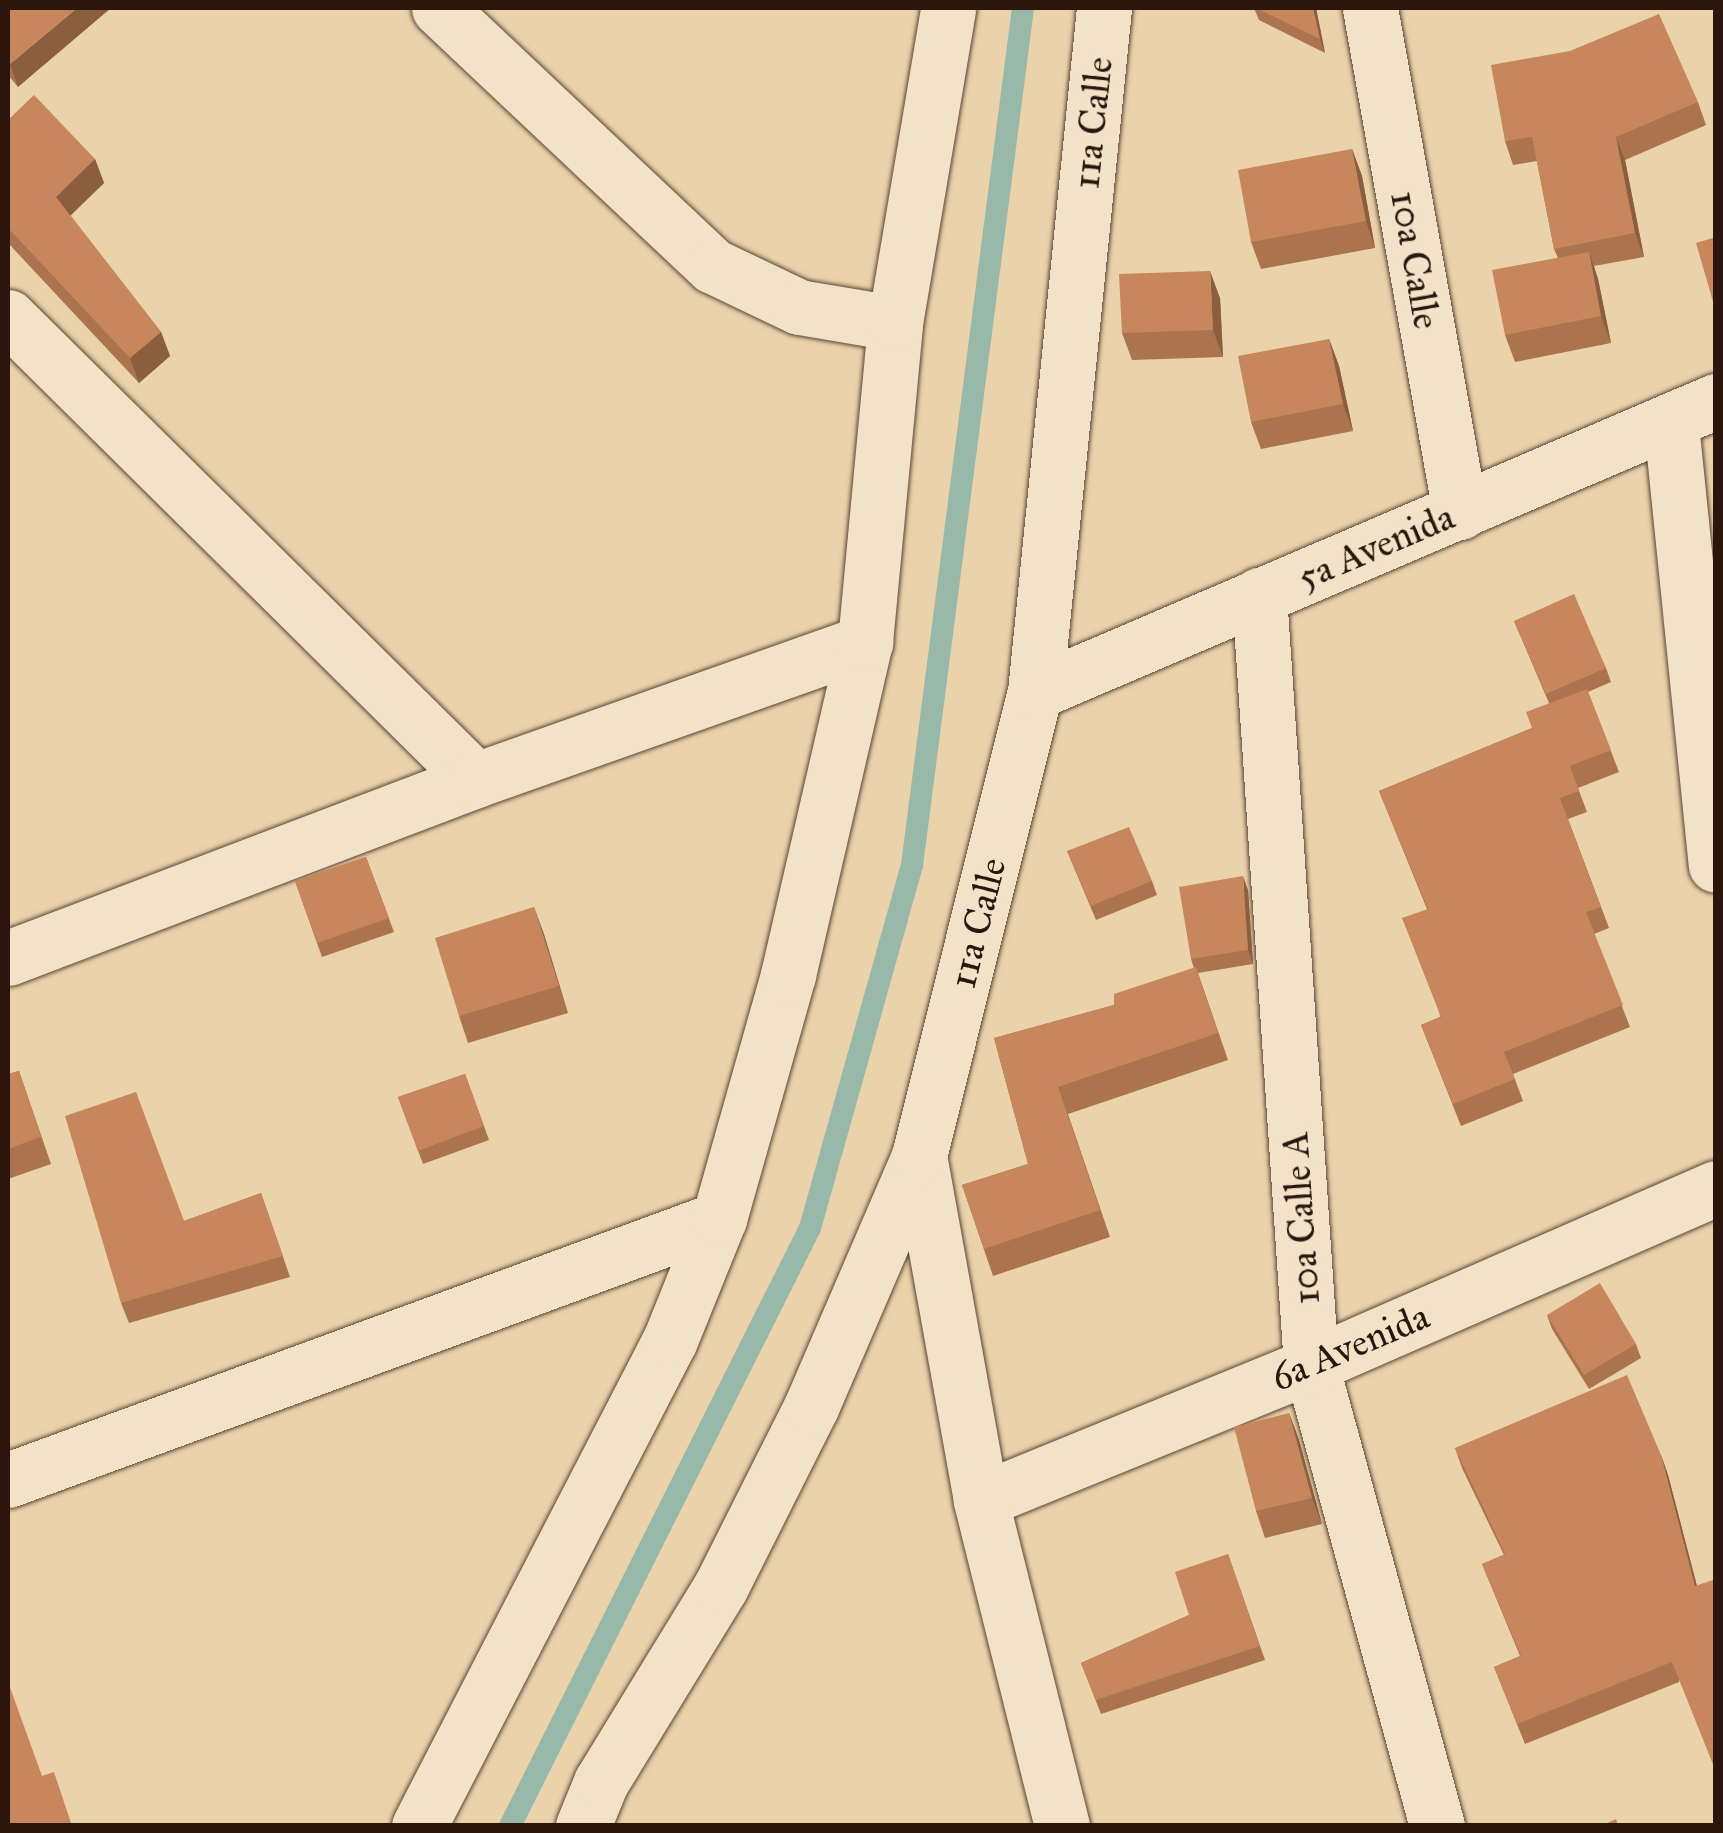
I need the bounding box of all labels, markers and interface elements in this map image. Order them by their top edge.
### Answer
street label: 11a Calle [1063,55,1123,191]
street label: 10a Calle [1380,187,1450,333]
street label: 5a Avenida [1291,494,1461,600]
street label: 11a Calle [940,853,1016,993]
street label: 10a Calle A [1272,1130,1330,1306]
street label: 6a Avenida [1264,1293,1436,1401]

